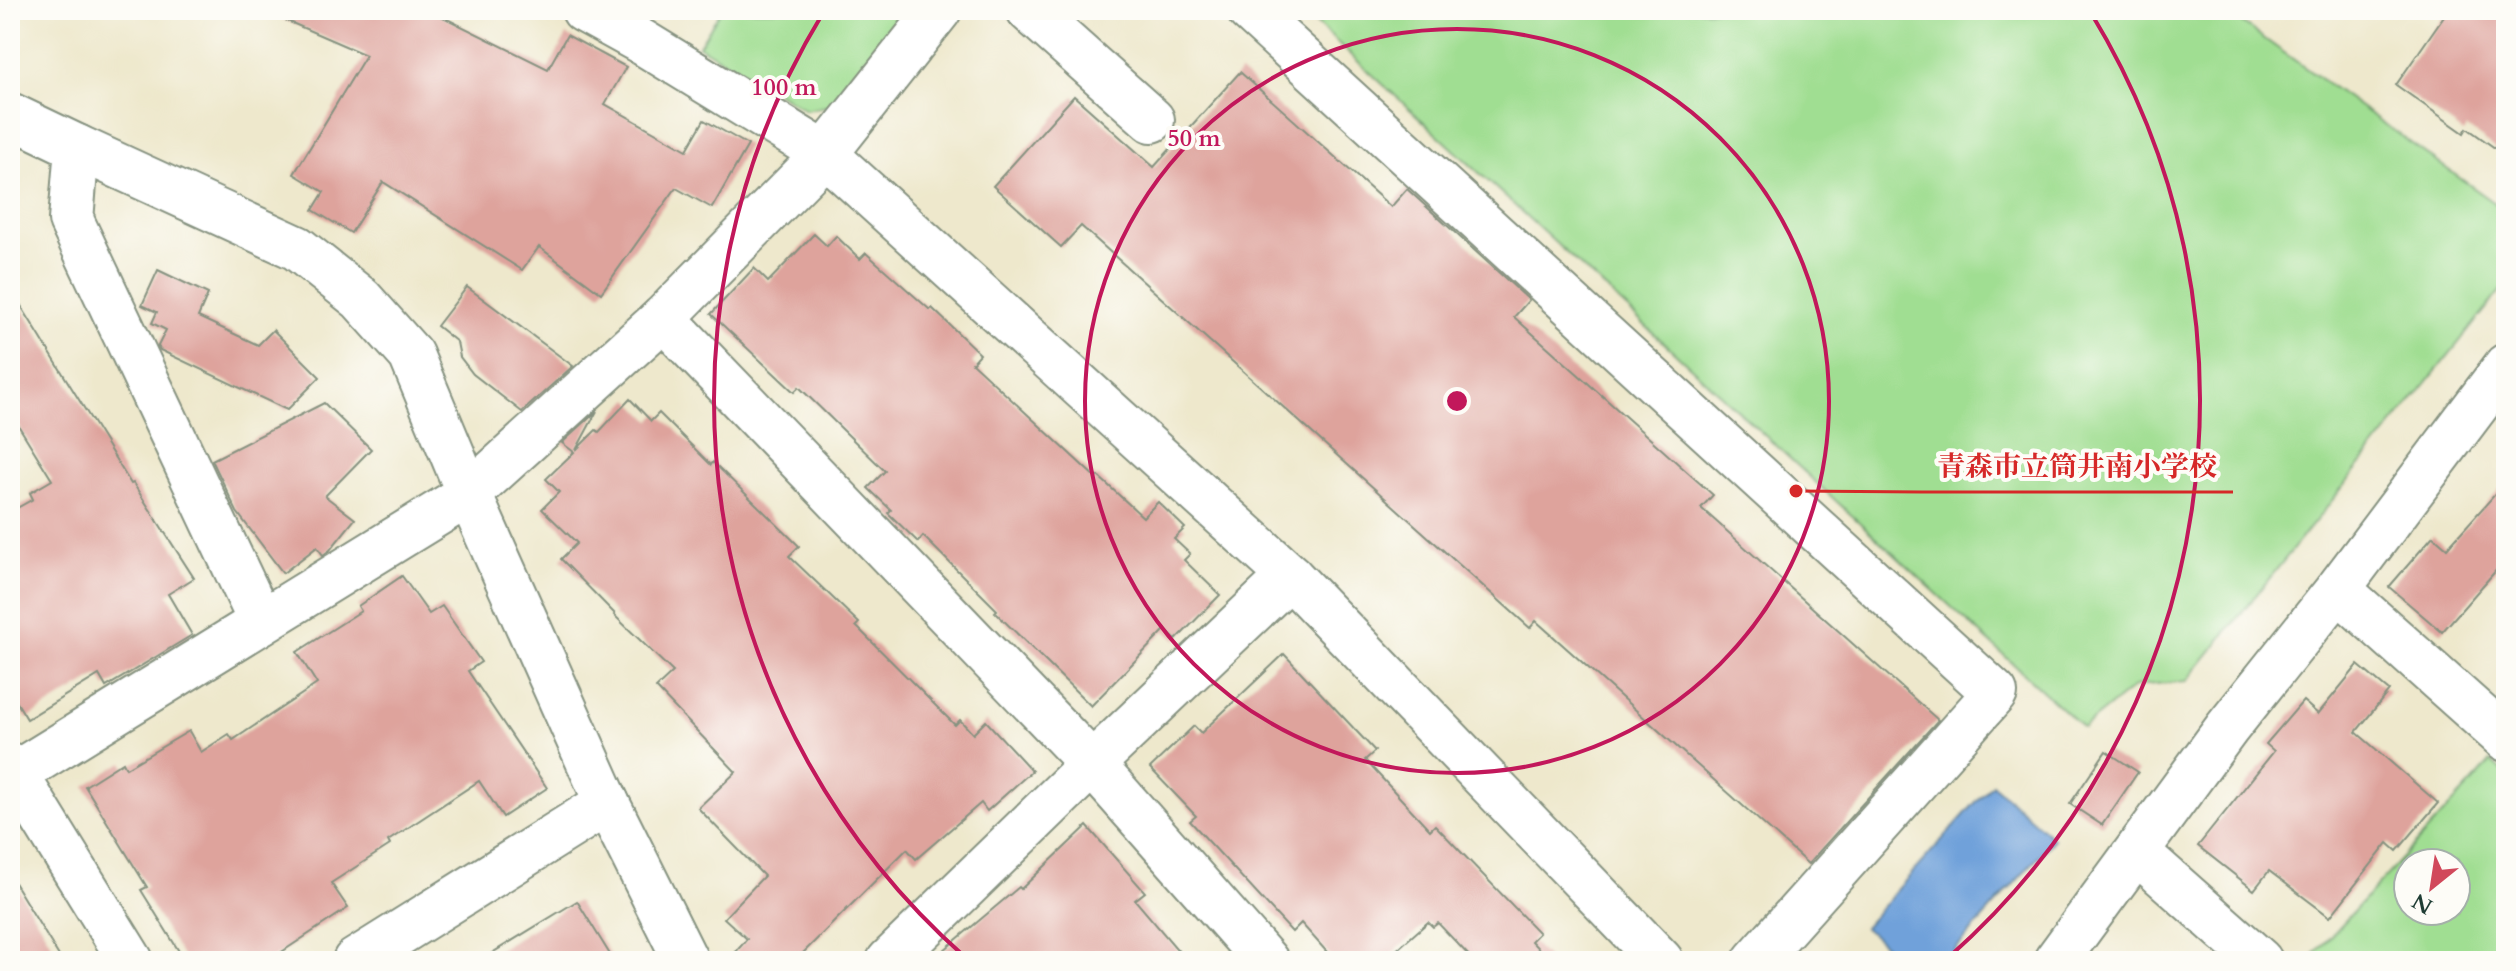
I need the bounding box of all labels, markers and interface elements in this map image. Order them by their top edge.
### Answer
text: 100 m [751,71,818,104]
text: 50 m [1167,122,1221,155]
centre of rings [1443,387,1471,415]
callout: 青森市立筒井南小学校 [1921,440,2233,492]
text: 青森市立筒井南小学校 [1937,448,2217,486]
north arrow [2392,847,2472,927]
text: N [2407,886,2438,921]

